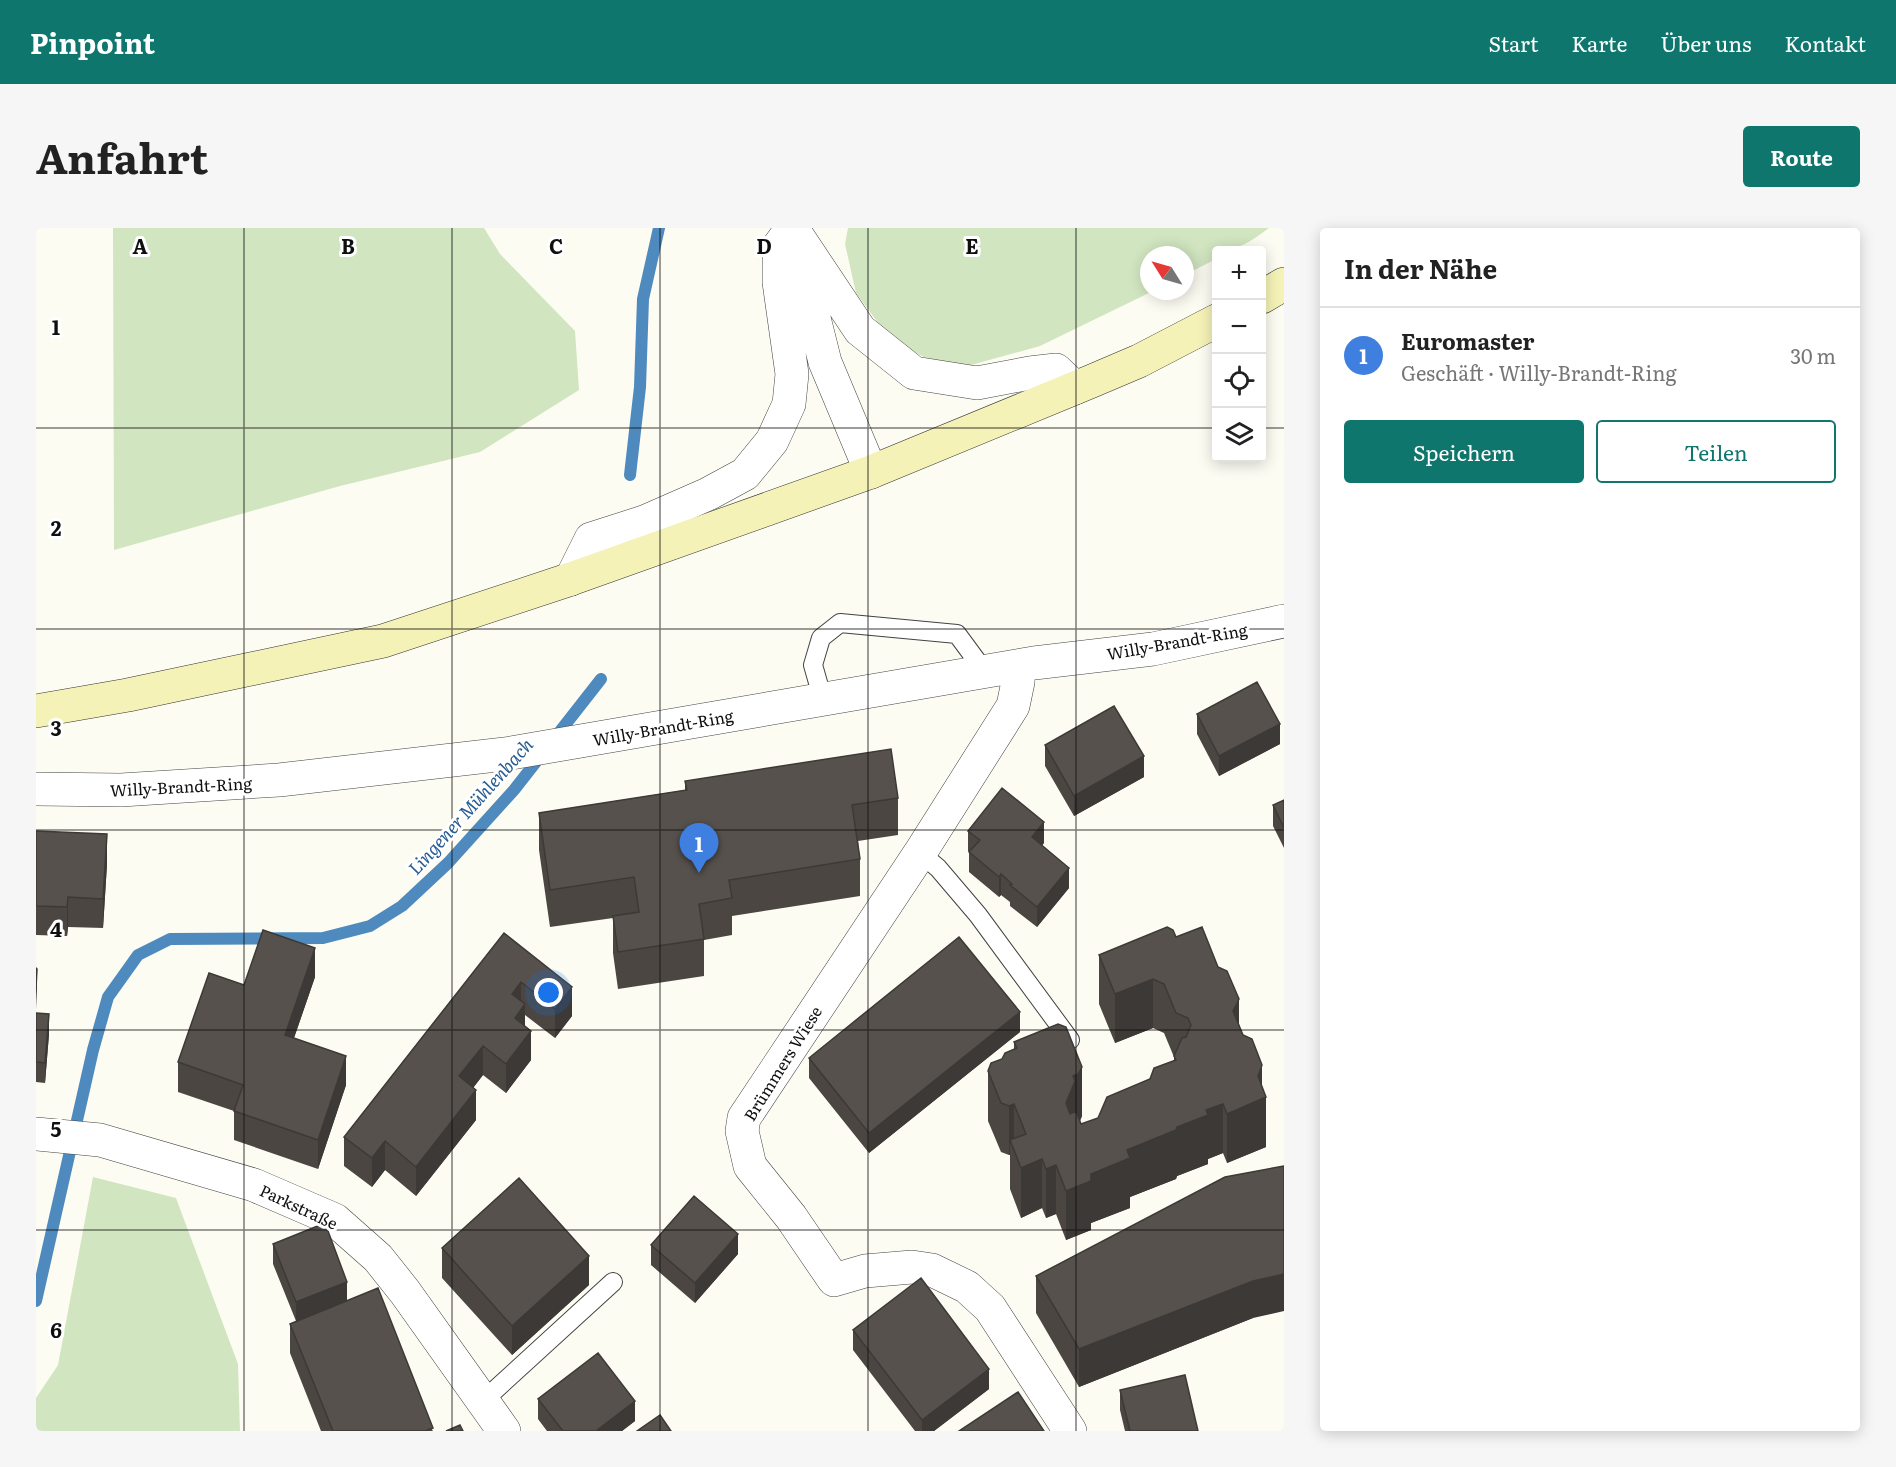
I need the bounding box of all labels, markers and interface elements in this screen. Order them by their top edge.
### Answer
text: Pinpoint [30,21,155,63]
text: Start [1488,27,1539,58]
text: Karte [1572,27,1627,58]
text: Über uns [1660,27,1751,58]
text: Kontakt [1784,27,1866,58]
text: Anfahrt [36,125,208,187]
button: Route [1743,126,1860,187]
text: A [132,230,148,260]
text: B [341,230,355,260]
text: C [549,230,563,260]
text: D [756,230,772,260]
text: E [965,230,979,260]
north arrow [1140,246,1194,300]
map controls [1212,246,1266,462]
button: + [1212,246,1266,300]
text: In der Nähe [1344,248,1497,287]
button: − [1212,300,1266,354]
text: 1 [52,311,60,341]
text: Euromaster [1401,324,1534,357]
text: 1 [1359,340,1368,370]
text: 30 m [1790,340,1836,370]
button: locate [1212,354,1266,408]
text: Geschäft · Willy-Brandt-Ring [1401,357,1677,387]
button: layers [1212,408,1266,462]
button: Speichern [1344,420,1584,483]
button: Teilen [1596,420,1836,483]
text: 2 [51,512,62,542]
street label: Willy-Brandt-Ring [1105,617,1249,665]
street label: Willy-Brandt-Ring [591,703,735,751]
text: 3 [50,712,62,742]
water label: Lingener Mühlenbach [401,731,539,880]
street label: Willy-Brandt-Ring [109,770,253,802]
pin: 1 [680,824,718,873]
text: 4 [50,913,62,943]
your location [534,978,563,1007]
street label: Brümmers Wiese [737,1001,827,1125]
text: 5 [51,1113,62,1143]
street label: Parkstraße [256,1177,342,1235]
text: 6 [50,1314,62,1344]

